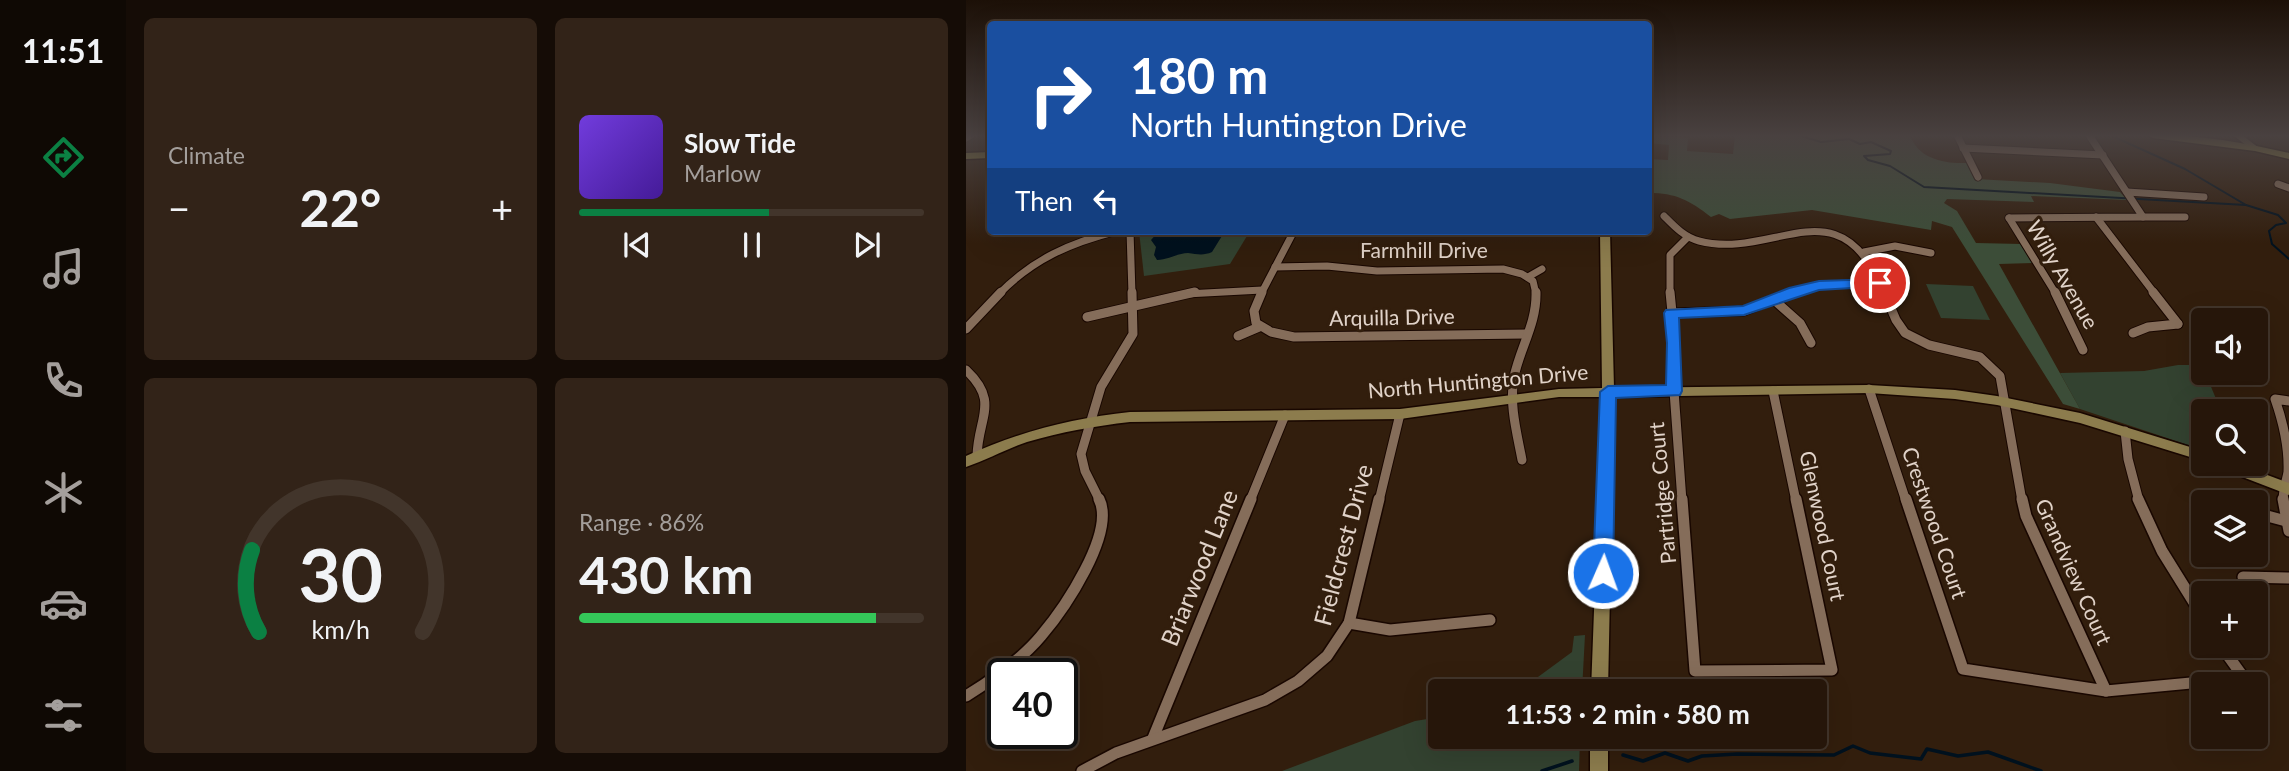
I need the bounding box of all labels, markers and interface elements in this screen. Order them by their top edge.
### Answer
text: 11:51 [22,31,104,70]
text: 180 m [1130,46,1268,104]
icon: right [1015,49,1106,140]
text: North Huntington Drive [1130,105,1467,144]
text: Slow Tide [684,127,796,159]
icon: directions [39,133,88,182]
text: Climate [168,141,245,169]
text: Marlow [684,159,761,187]
text: 22° [300,176,381,238]
icon: left [1087,182,1125,220]
text: − [168,185,190,231]
text: + [491,185,513,231]
text: Then [1015,185,1073,217]
street label: Willy Avenue [2022,216,2104,333]
icon: previous [618,226,656,264]
icon: pause [733,226,771,264]
icon: next [848,226,886,264]
street label: Farmhill Drive [1360,237,1488,262]
icon: music [39,244,88,293]
pin [1850,253,1910,313]
icon: arrive [1861,264,1899,302]
street label: Arquilla Drive [1329,303,1455,330]
map controls [2191,308,2268,749]
button: sound [2191,308,2268,385]
icon: phone [39,356,88,405]
street label: North Huntington Drive [1367,358,1589,403]
button: search [2191,399,2268,476]
street label: Partridge Court [1643,421,1680,565]
street label: Crestwood Court [1898,443,1973,602]
street label: Glenwood Court [1795,448,1852,604]
street label: Fieldcrest Drive [1307,461,1378,628]
icon: climate [39,468,88,517]
street label: Briarwood Lane [1154,485,1243,650]
button: layers [2191,490,2268,567]
street label: Grandview Court [2031,494,2118,649]
text: Range · 86% [579,508,704,536]
text: 30 [298,530,383,618]
position arrow [1566,536,1640,610]
text: 430 km [579,543,753,605]
icon: car [39,579,88,628]
button: + [2191,581,2268,658]
text: km/h [311,613,370,643]
speed limit sign: 40 [987,658,1078,749]
button: − [2191,672,2268,749]
icon: filters [39,691,88,740]
text: 11:53 · 2 min · 580 m [1505,698,1750,730]

